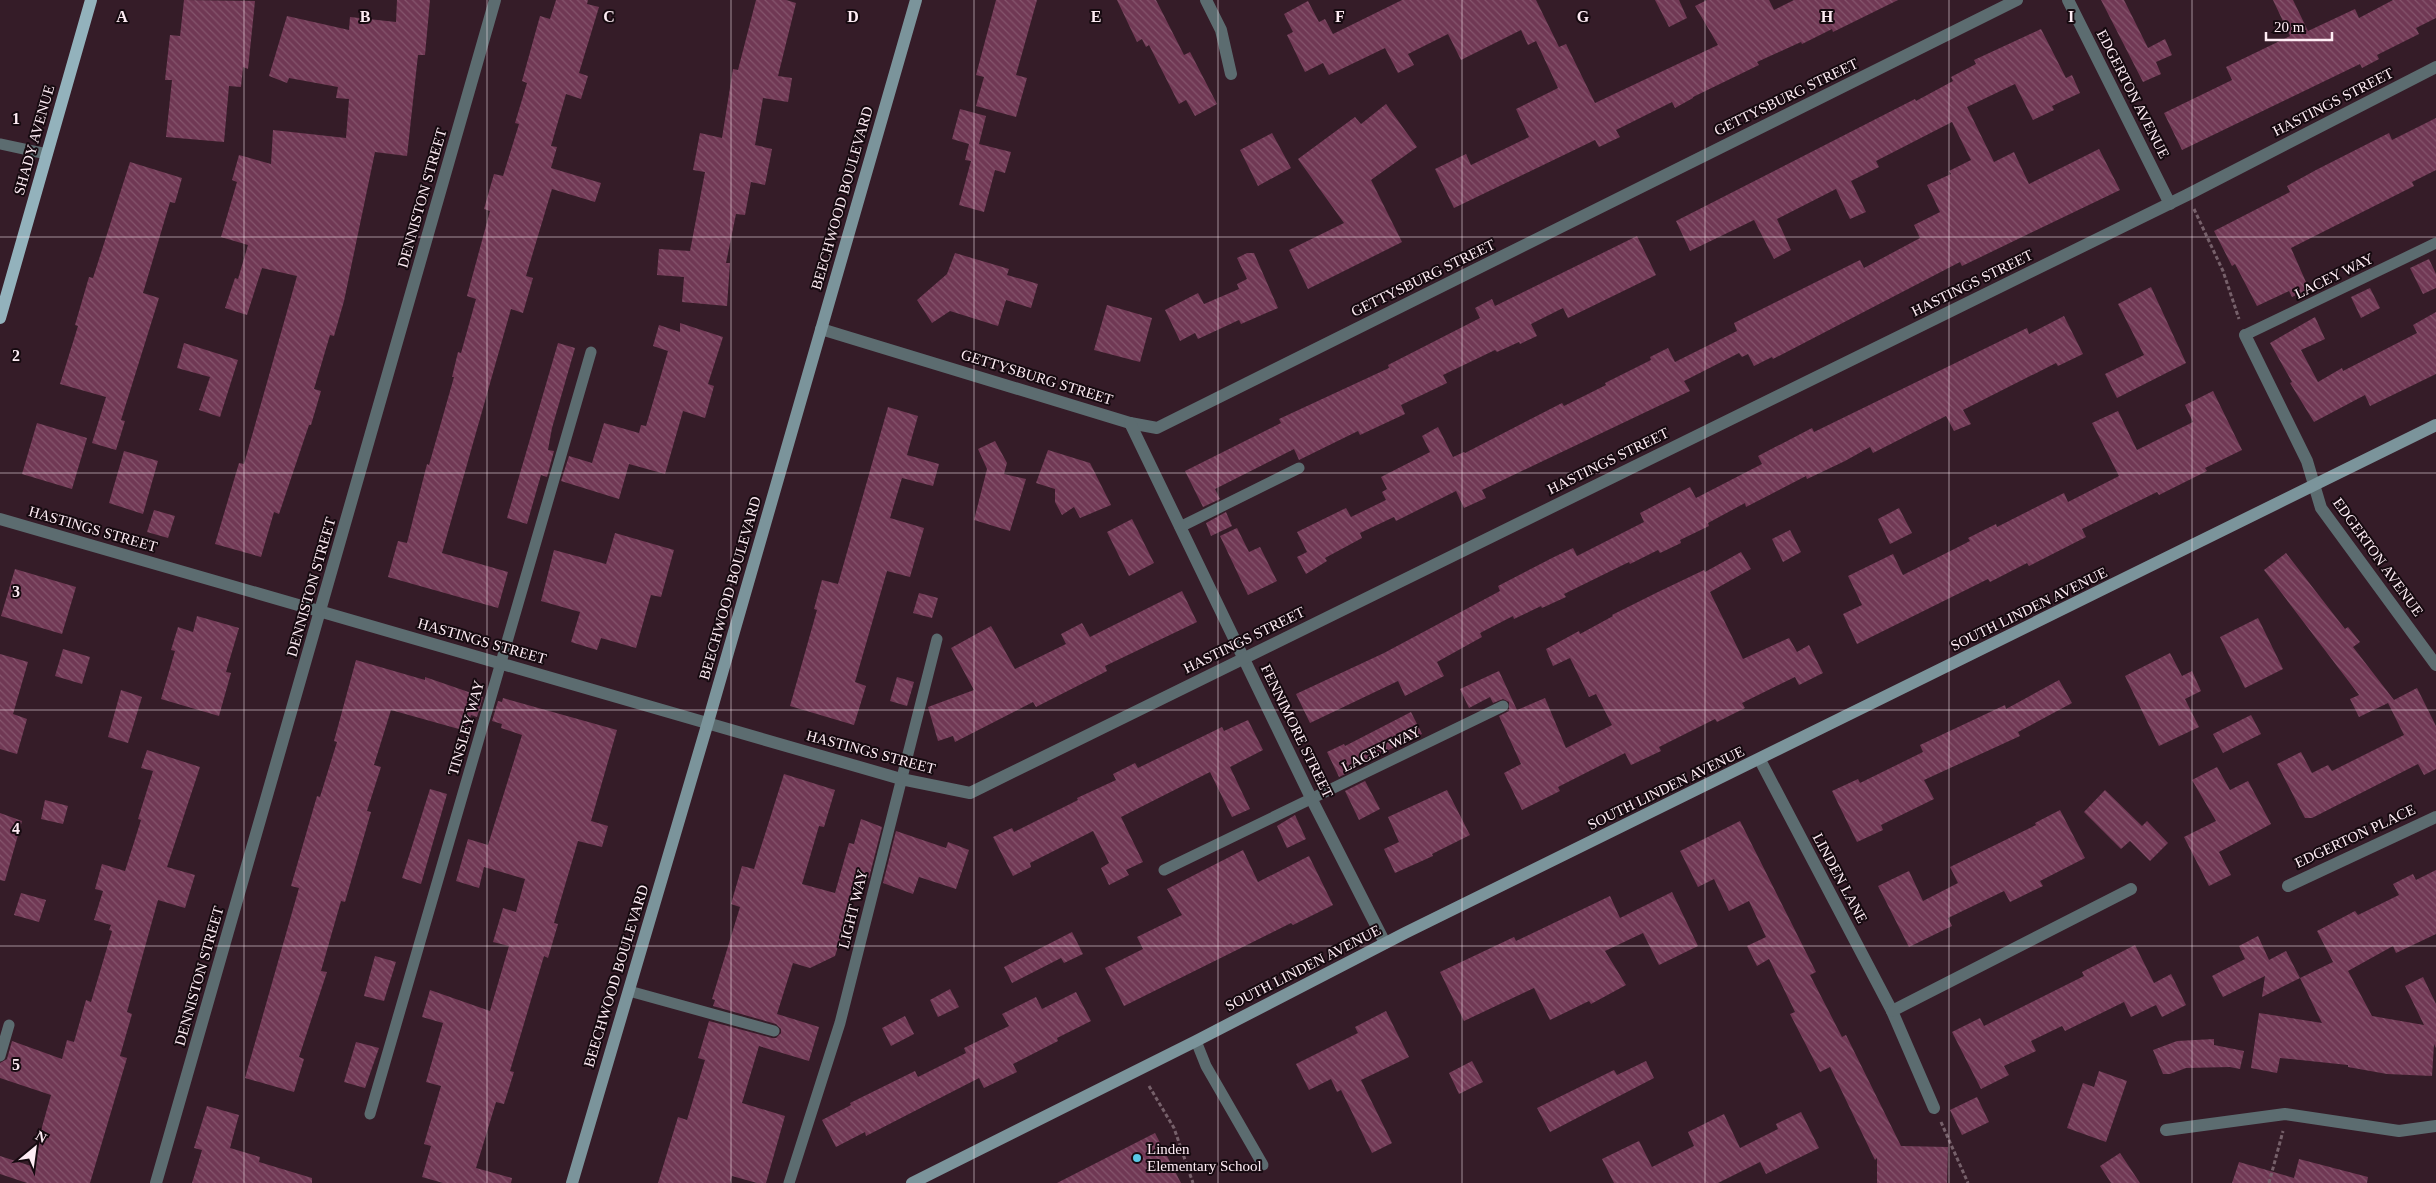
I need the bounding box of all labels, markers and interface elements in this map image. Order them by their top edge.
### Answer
text: A [116,8,128,25]
text: B [360,8,371,25]
text: C [603,8,615,25]
text: D [847,8,859,25]
text: E [1091,8,1101,25]
text: F [1335,8,1345,25]
text: G [1577,8,1590,25]
text: H [1821,8,1834,25]
text: I [2068,8,2074,25]
scale bar [2266,10,2332,42]
text: 20 m [2274,19,2305,35]
street label: EDGERTON AVENUE [2094,27,2172,161]
street label: GETTYSBURG STREET [1712,55,1860,139]
street label: HASTINGS STREET [2270,65,2396,139]
street label: SHADY AVENUE [11,83,57,197]
street label: BEECHWOOD BOULEVARD [808,104,876,292]
text: 1 [12,110,20,127]
street label: DENNISTON STREET [394,126,450,270]
street label: GETTYSBURG STREET [1349,236,1497,320]
street label: HASTINGS STREET [1909,247,2035,319]
street label: LACEY WAY [2292,250,2376,302]
street label: GETTYSBURG STREET [959,346,1115,408]
text: 2 [12,347,20,364]
street label: HASTINGS STREET [1545,425,1671,497]
street label: BEECHWOOD BOULEVARD [696,494,764,682]
street label: EDGERTON AVENUE [2330,495,2426,619]
street label: HASTINGS STREET [27,503,159,555]
street label: DENNISTON STREET [283,515,339,659]
street label: SOUTH LINDEN AVENUE [1948,564,2110,654]
text: 3 [12,583,20,600]
street label: HASTINGS STREET [1181,604,1307,676]
street label: HASTINGS STREET [416,615,548,667]
street label: FENNIMORE STREET [1258,662,1336,800]
street label: TINSLEY WAY [445,678,487,777]
street label: LACEY WAY [1339,723,1423,775]
street label: HASTINGS STREET [805,727,937,777]
street label: SOUTH LINDEN AVENUE [1585,743,1747,833]
street label: EDGERTON PLACE [2292,801,2418,871]
text: 4 [12,820,20,837]
street label: LINDEN LANE [1810,830,1870,926]
street label: LIGHT WAY [835,868,871,950]
street label: BEECHWOOD BOULEVARD [581,883,651,1069]
street label: DENNISTON STREET [171,904,227,1048]
street label: SOUTH LINDEN AVENUE [1223,922,1383,1014]
text: 5 [12,1056,20,1073]
north arrow [10,1123,60,1173]
text: N [33,1128,49,1146]
place label: Linden Elementary School [1147,1141,1262,1174]
marker: Linden Elementary School [1131,1152,1143,1164]

